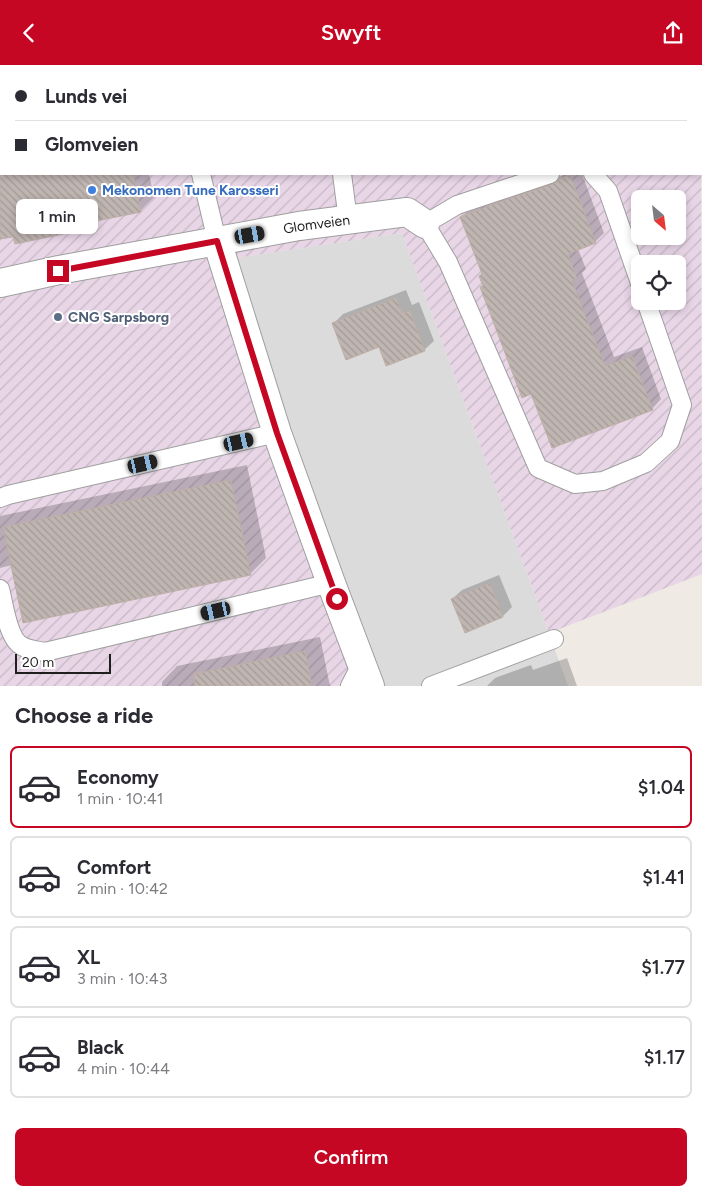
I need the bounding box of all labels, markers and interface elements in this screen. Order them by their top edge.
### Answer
icon: back [15,19,43,47]
text: Swyft [321,19,381,46]
icon: share [659,19,687,47]
text: Lunds vei [45,85,127,108]
text: Glomveien [45,133,138,156]
place label: Mekonomen Tune Karosseri [102,182,279,199]
marker: Mekonomen Tune Karosseri [86,184,98,196]
north arrow [631,190,686,245]
map controls [631,190,686,310]
callout: 1 min [17,199,99,233]
text: 1 min [38,207,76,226]
street label: Glomveien [282,211,351,238]
car [233,225,266,245]
button: locate [631,255,686,310]
route end [47,260,69,282]
place label: CNG Sarpsborg [68,309,169,326]
marker: CNG Sarpsborg [52,311,64,323]
car [222,431,255,453]
car [126,453,159,475]
route start [326,588,348,610]
car [199,600,232,622]
scale bar [15,651,111,674]
text: 20 m [22,654,54,671]
text: Choose a ride [15,702,153,729]
icon: car [17,765,62,810]
text: Economy [77,766,159,789]
text: $1.04 [638,776,685,799]
text: 1 min · 10:41 [77,789,163,808]
icon: car [17,855,62,900]
text: Comfort [77,856,152,879]
text: $1.41 [642,866,685,889]
text: 2 min · 10:42 [77,879,168,898]
icon: car [17,945,62,990]
text: XL [77,946,100,969]
text: $1.77 [641,956,685,979]
text: 3 min · 10:43 [77,969,167,988]
icon: car [17,1035,62,1080]
text: Black [77,1036,124,1059]
text: $1.17 [644,1046,685,1069]
text: 4 min · 10:44 [77,1059,170,1078]
button: Confirm [15,1128,687,1186]

